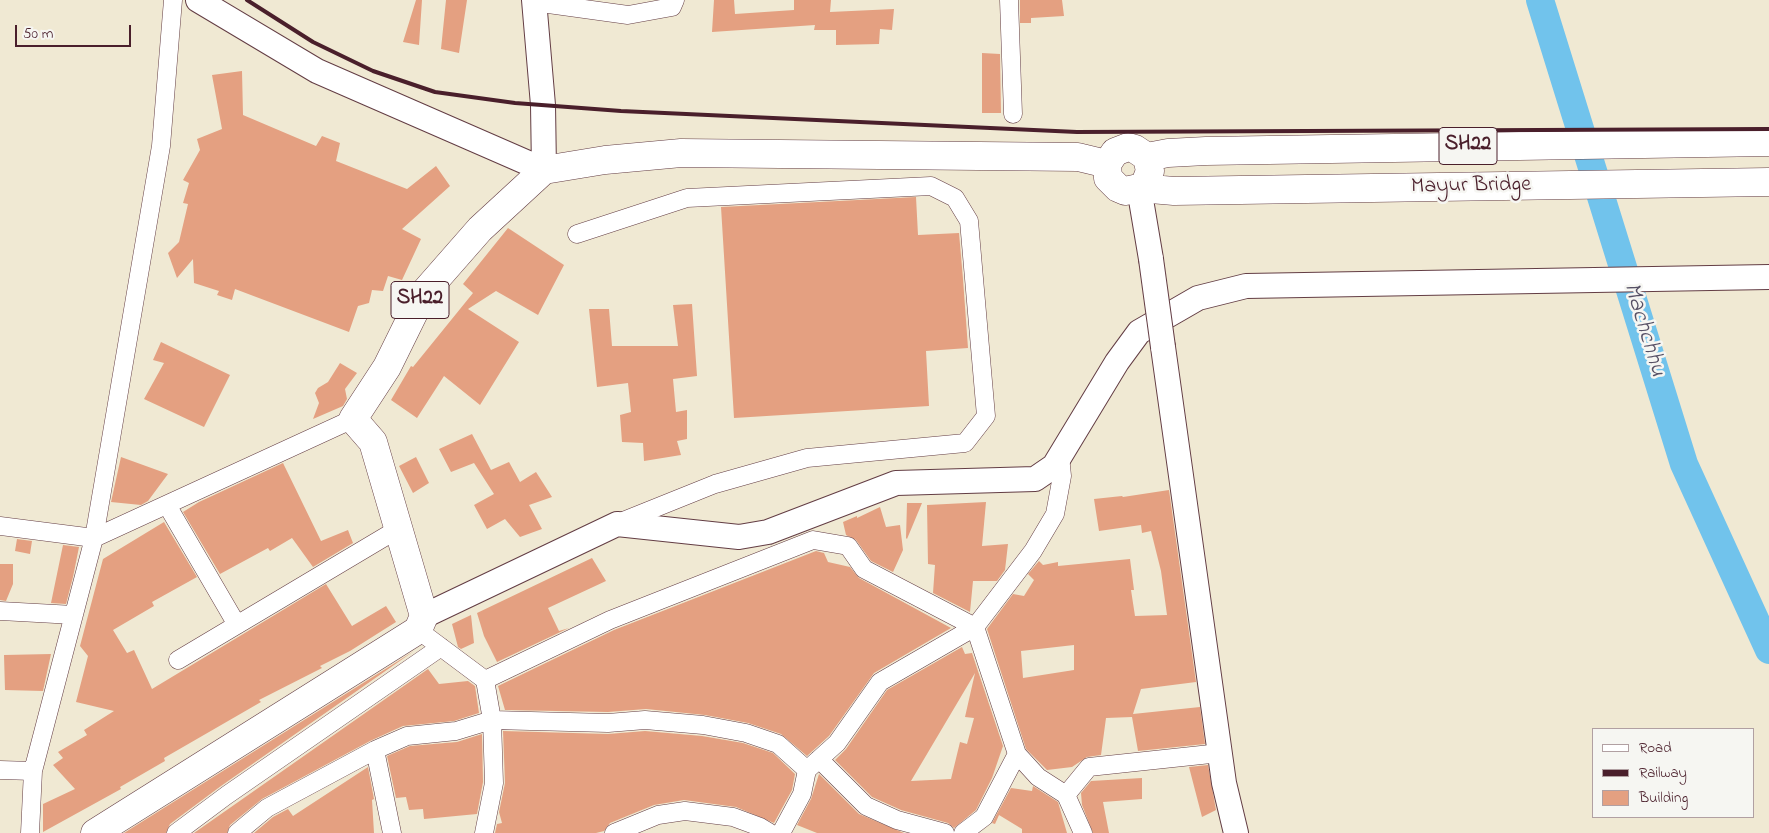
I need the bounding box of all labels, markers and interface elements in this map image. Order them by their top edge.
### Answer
scale bar [18,15,134,47]
text: 50 m [23,23,53,45]
road number: SH22 [1439,128,1497,164]
street label: Mayur Bridge [1411,173,1531,201]
water label: Machchhu [1615,280,1671,380]
road number: SH22 [391,282,449,318]
legend [1592,728,1754,818]
text: Road [1639,737,1672,759]
text: Railway [1639,762,1687,784]
text: Building [1639,787,1688,809]

